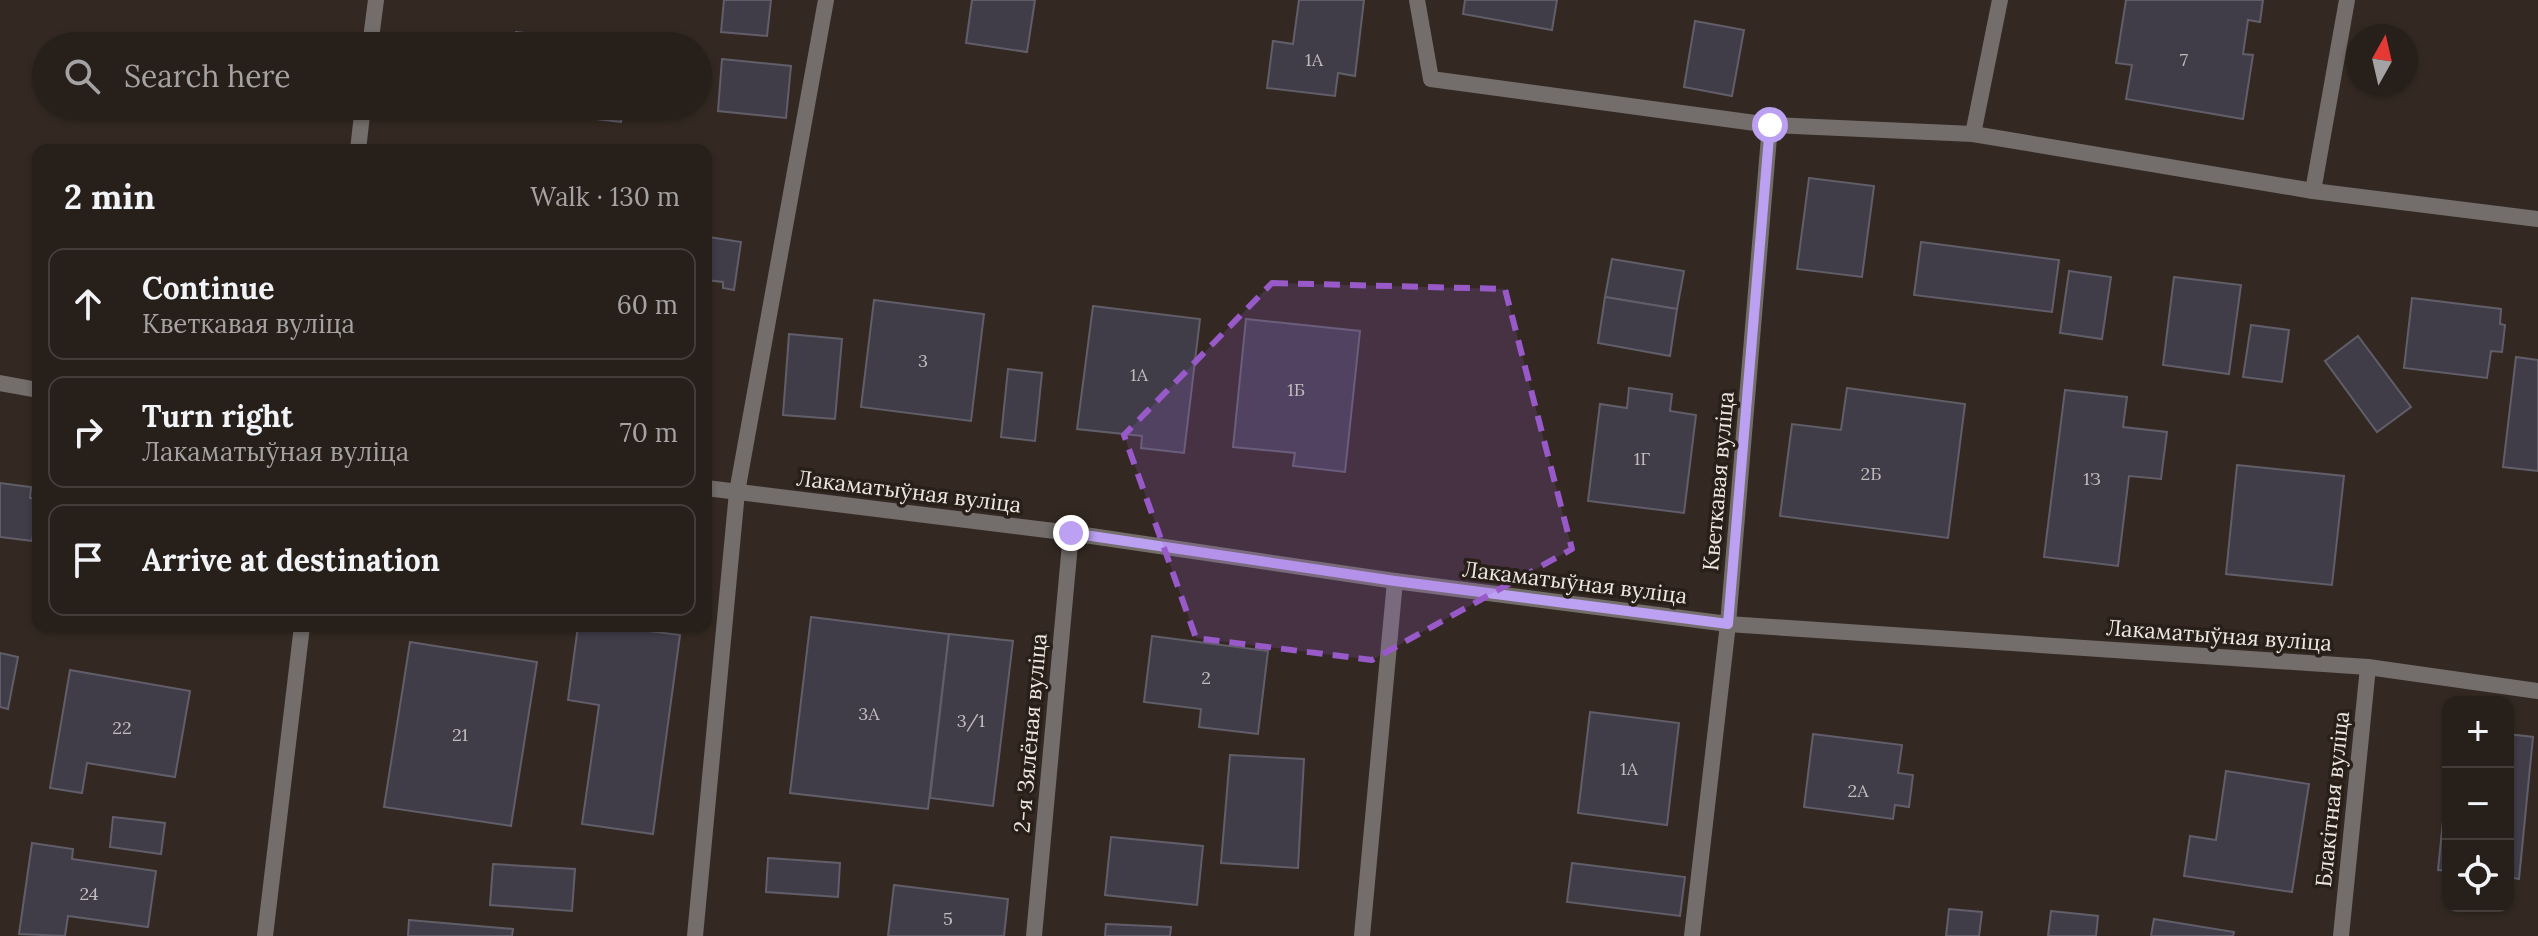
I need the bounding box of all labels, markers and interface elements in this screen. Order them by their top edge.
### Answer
north arrow [2346,24,2418,96]
search box [32,32,712,120]
house number: 1А [1305,48,1324,71]
house number: 7 [2180,48,2188,71]
icon: search [60,54,104,98]
text: Search here [124,57,291,95]
route start [1752,107,1788,143]
text: 2 min [64,175,155,218]
text: Walk · 130 m [530,180,680,213]
text: Continue [142,269,274,307]
icon: ahead [66,282,110,326]
text: 60 m [617,288,678,321]
text: Кветкавая вуліца [142,307,355,340]
house number: 3 [918,349,928,372]
house number: 1А [1130,363,1149,386]
house number: 1Б [1287,378,1305,401]
street label: Кветкавая вуліца [1696,390,1740,572]
text: Turn right [142,397,293,435]
icon: right [66,410,110,454]
text: 70 m [620,416,678,449]
text: Лакаматыўная вуліца [142,435,409,468]
house number: 1Г [1634,447,1650,470]
house number: 2Б [1861,462,1881,485]
street label: Лакаматыўная вуліца [795,463,1023,519]
house number: 1З [2083,467,2101,490]
route end [1053,515,1089,551]
icon: arrive [66,538,110,582]
text: Arrive at destination [142,541,440,579]
street label: Лакаматыўная вуліца [1461,554,1689,610]
street label: Лакаматыўная вуліца [2105,613,2333,657]
street label: 2-я Зялёная вуліца [1007,632,1053,834]
house number: 2 [1201,666,1211,689]
map controls [2442,696,2514,912]
button: + [2442,696,2514,768]
house number: 3А [858,702,880,725]
house number: 3/1 [957,709,985,732]
street label: Блакітная вуліца [2309,710,2355,888]
house number: 22 [112,716,132,739]
house number: 21 [452,723,468,746]
house number: 1А [1620,757,1639,780]
button: − [2442,768,2514,840]
house number: 2А [1848,779,1869,802]
button: locate [2442,840,2514,912]
house number: 24 [79,882,99,905]
house number: 5 [943,907,953,930]

